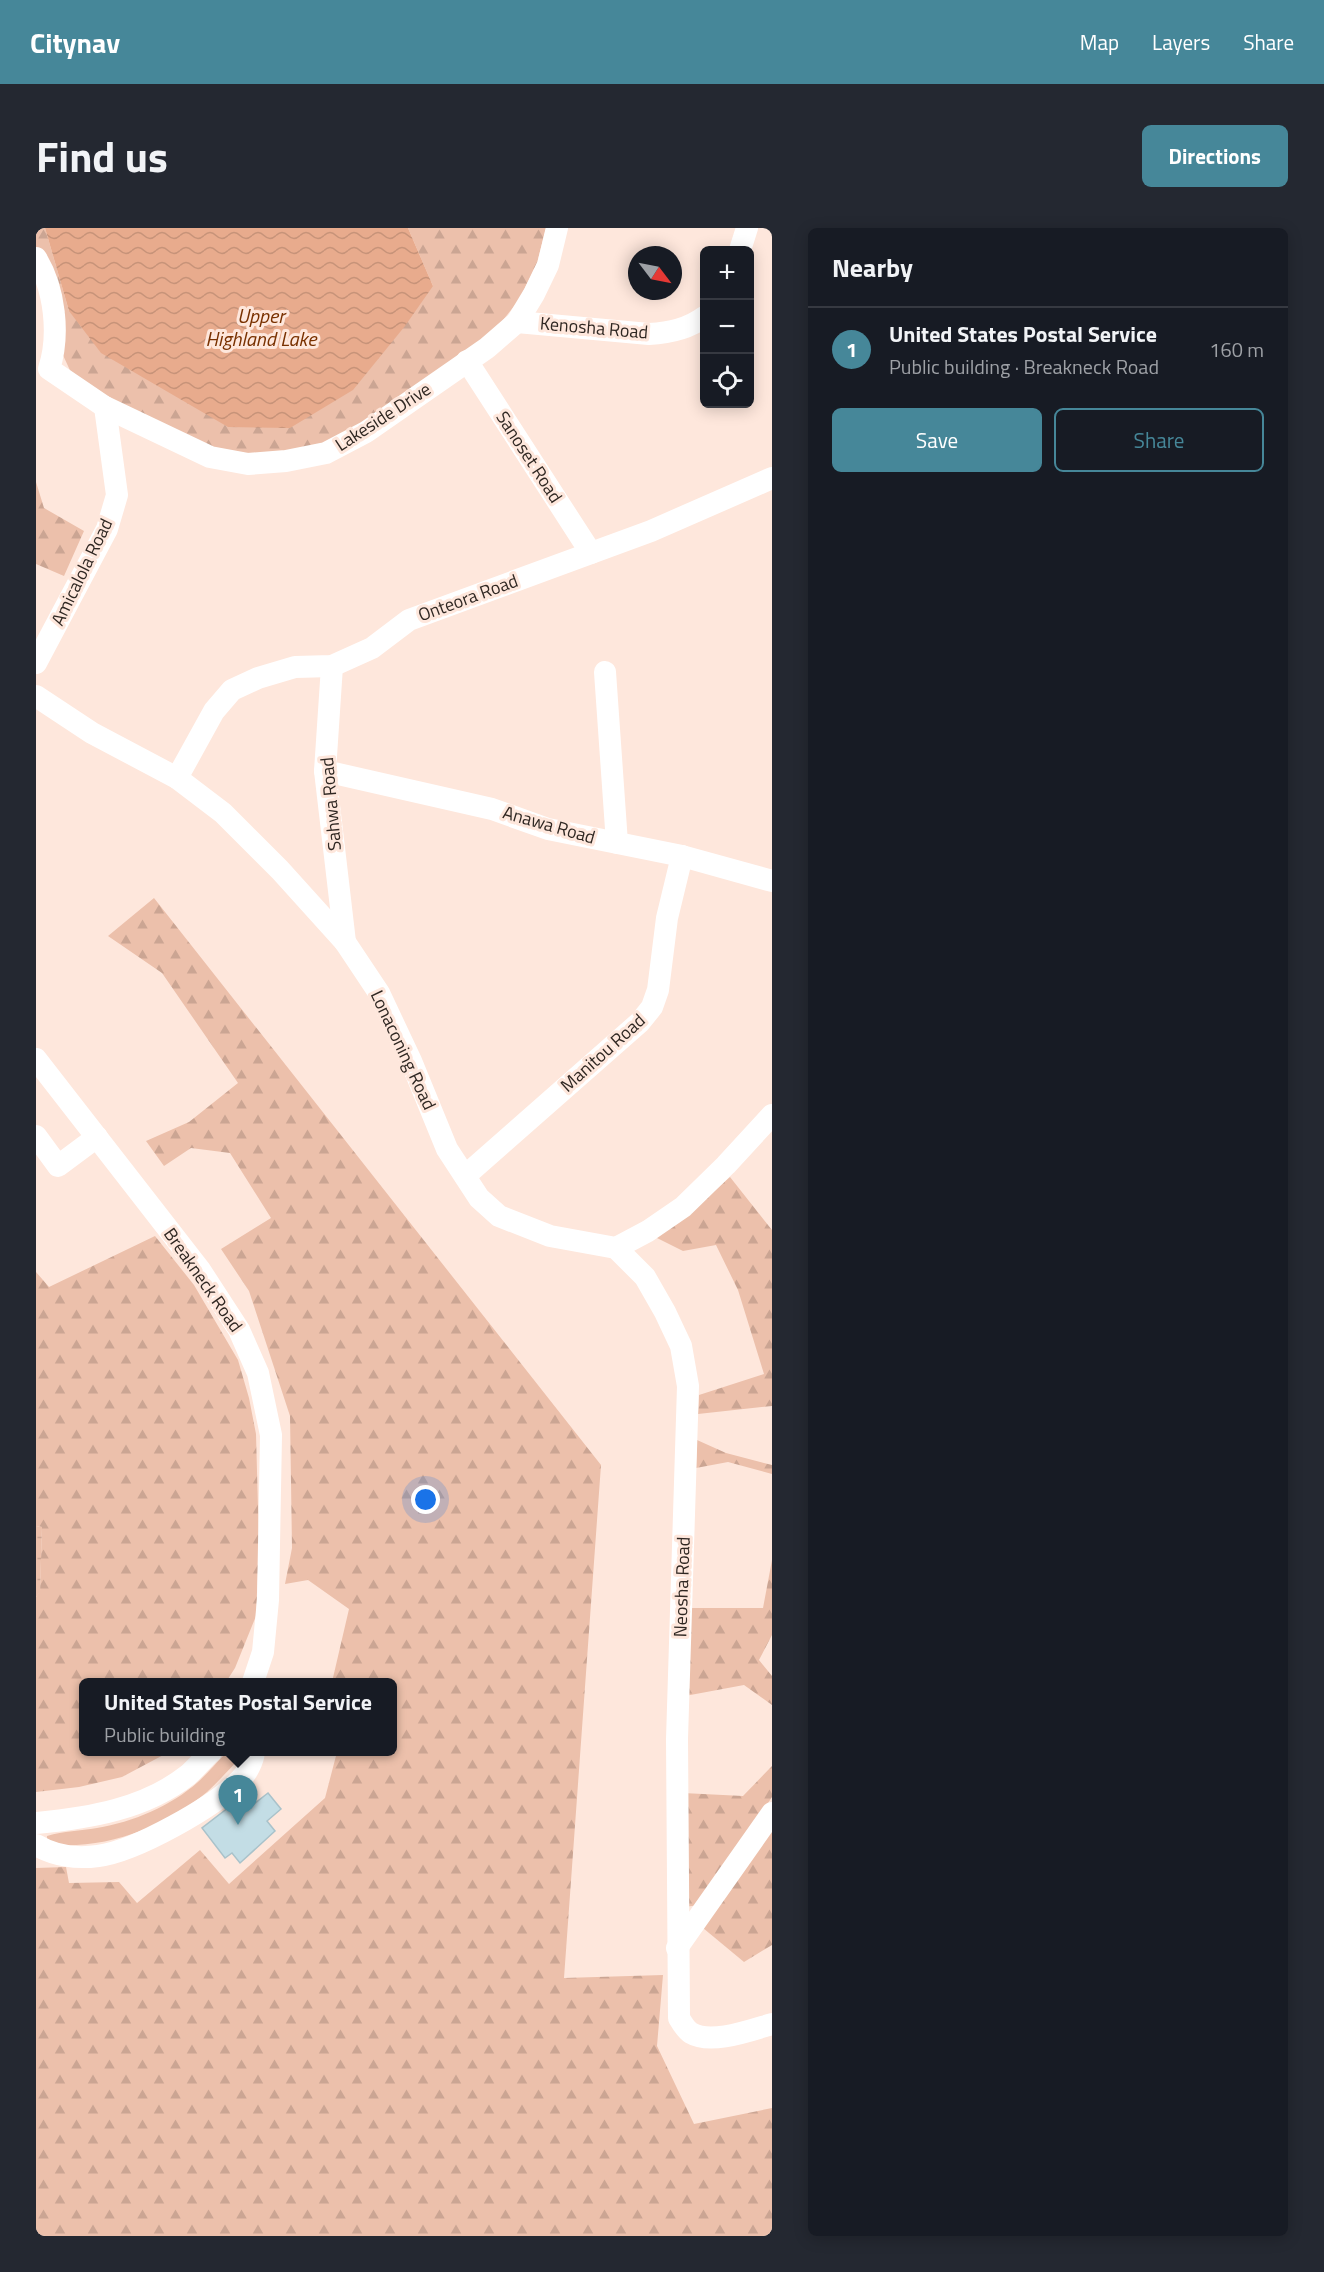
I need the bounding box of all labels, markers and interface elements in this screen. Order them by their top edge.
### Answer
text: Citynav [30,21,120,64]
text: Map [1080,26,1119,58]
text: Layers [1152,26,1210,58]
text: Share [1243,26,1294,58]
text: Find us [36,124,168,188]
button: Directions [1142,125,1288,187]
north arrow [628,246,682,300]
map controls [700,246,754,408]
button: + [700,246,754,300]
text: Nearby [832,248,913,287]
water label: Upper Highland Lake [206,300,318,354]
button: − [700,300,754,354]
street label: Kenosha Road [539,309,649,346]
text: United States Postal Service [889,317,1157,351]
text: 1 [846,334,857,365]
text: 160 m [1209,334,1264,365]
text: Public building · Breakneck Road [889,351,1159,382]
button: locate [700,354,754,408]
street label: Lakeside Drive [330,375,436,458]
street label: Sanoset Road [490,406,569,508]
button: Save [832,408,1042,472]
button: Share [1054,408,1264,472]
street label: Amicalola Road [44,514,119,630]
street label: Onteora Road [414,567,522,628]
street label: Sahwa Road [313,756,348,852]
street label: Anawa Road [500,798,599,851]
street label: Lonaconing Road [364,985,443,1114]
street label: Manitou Road [554,1007,651,1098]
street label: Breakneck Road [157,1222,249,1337]
your location [411,1485,440,1514]
street label: Neosha Road [666,1536,697,1638]
popup [79,1678,397,1756]
text: United States Postal Service [104,1685,372,1719]
text: Public building [104,1719,225,1750]
pin: 1 [218,1776,258,1825]

